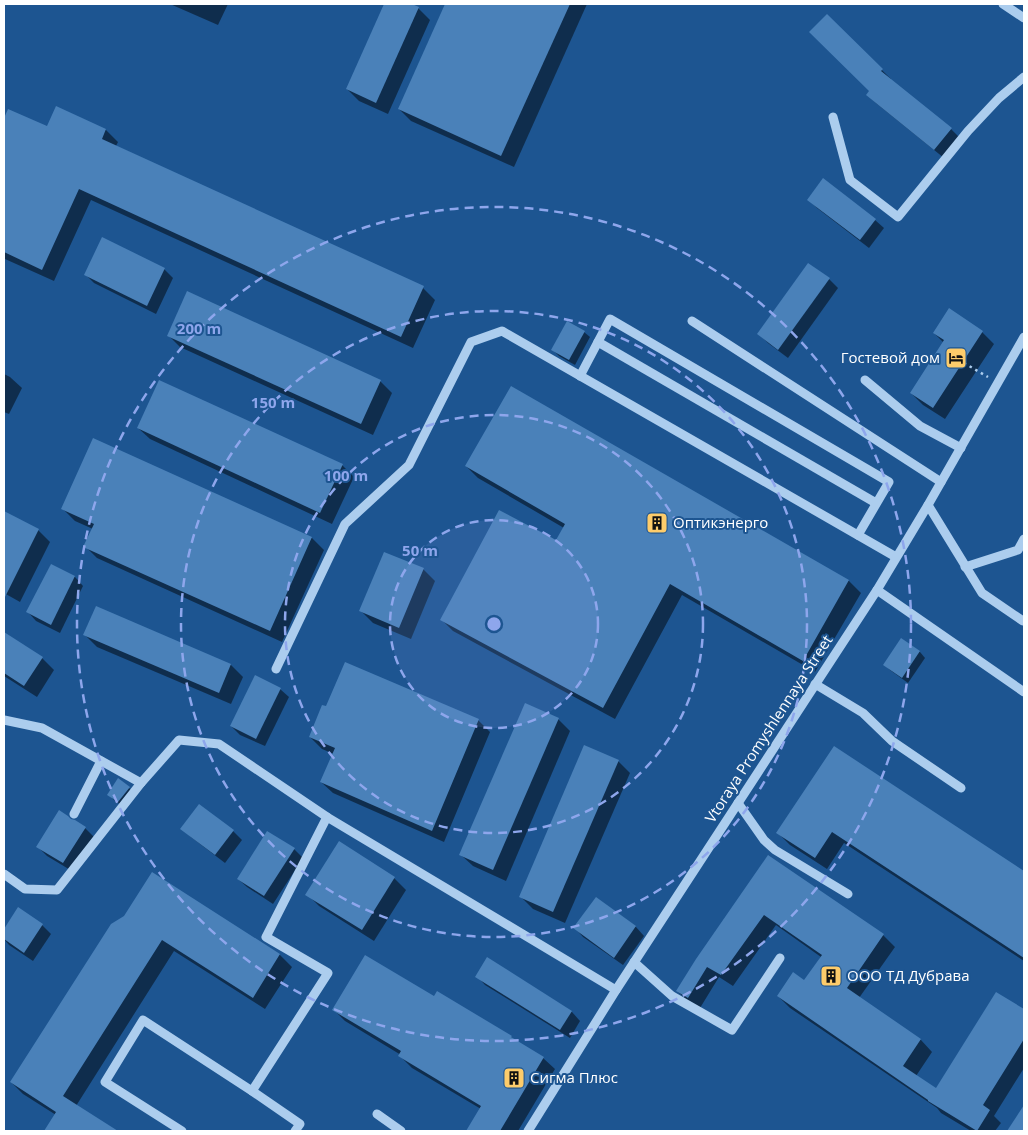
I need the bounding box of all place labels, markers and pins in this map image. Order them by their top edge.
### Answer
hotel icon: Гостевой дом [944,346,968,370]
place label: Гостевой дом [841,347,940,367]
building icon: Оптикэнерго [645,511,669,535]
place label: Оптикэнерго [673,512,768,532]
centre of rings [485,615,503,633]
building icon: ООО ТД Дубрава [819,964,843,988]
place label: ООО ТД Дубрава [847,965,969,985]
building icon: Сигма Плюс [502,1066,526,1090]
place label: Сигма Плюс [530,1067,618,1087]

